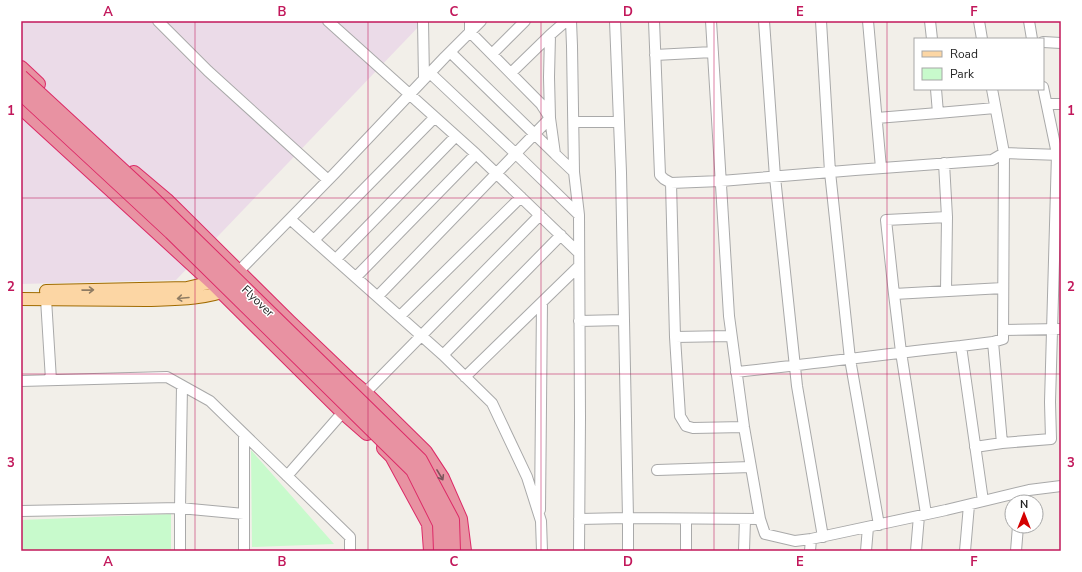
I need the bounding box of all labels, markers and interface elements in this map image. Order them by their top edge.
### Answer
text: A [103,3,113,21]
text: B [278,3,287,21]
text: C [450,3,459,21]
text: D [623,3,633,21]
text: E [796,3,804,21]
text: F [970,3,978,21]
legend [914,38,1044,90]
text: Road [950,46,978,62]
text: Park [950,66,975,82]
text: 1 [7,102,15,120]
text: 1 [1067,102,1075,120]
text: 2 [7,278,15,296]
text: 2 [1067,278,1075,296]
street label: Flyover [238,282,278,321]
one-way arrow [81,286,94,294]
one-way arrow [177,295,190,302]
text: 3 [7,454,15,472]
text: 3 [1067,454,1075,472]
one-way arrow [436,469,444,481]
north arrow [1004,494,1044,534]
text: N [1020,497,1028,512]
text: A [103,553,113,571]
text: B [278,553,287,571]
text: C [450,553,459,571]
text: D [623,553,633,571]
text: E [796,553,804,571]
text: F [970,553,978,571]

